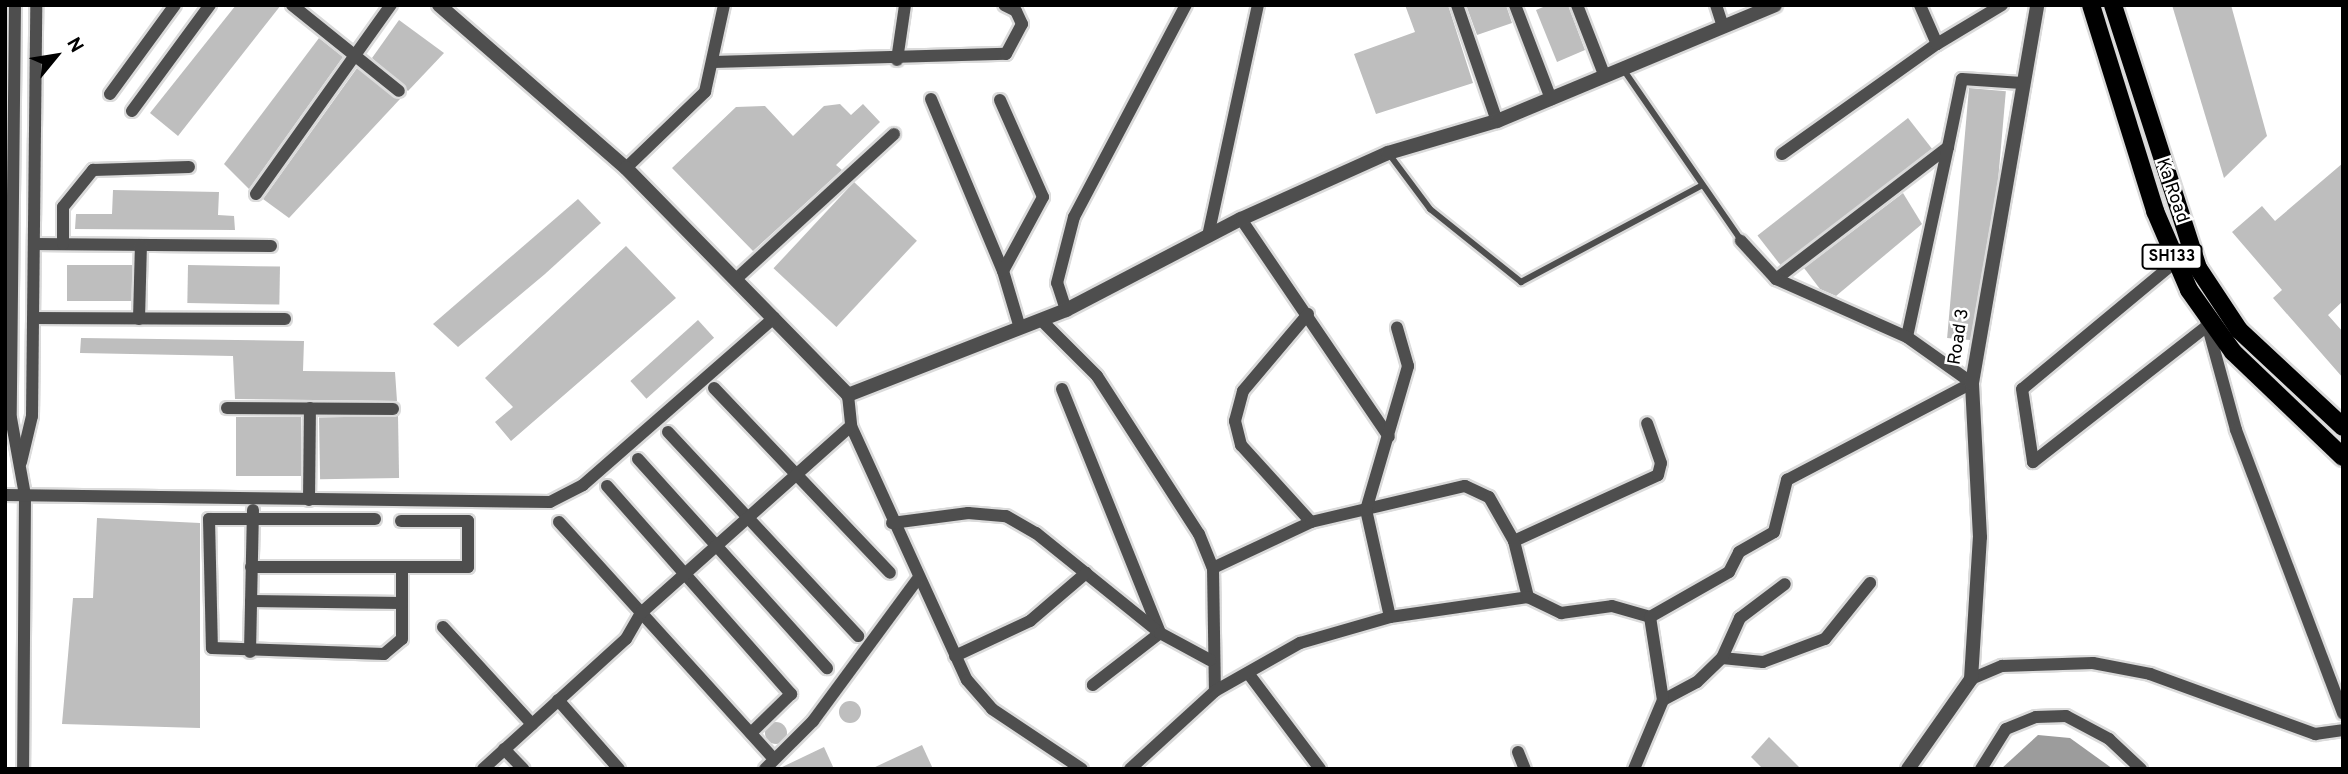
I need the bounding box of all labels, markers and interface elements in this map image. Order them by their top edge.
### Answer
north arrow [21,21,91,91]
text: N [60,34,88,57]
street label: Ka Road [2150,156,2192,226]
road number: SH133 [2140,244,2204,270]
street label: Road 3 [1945,307,1975,367]

